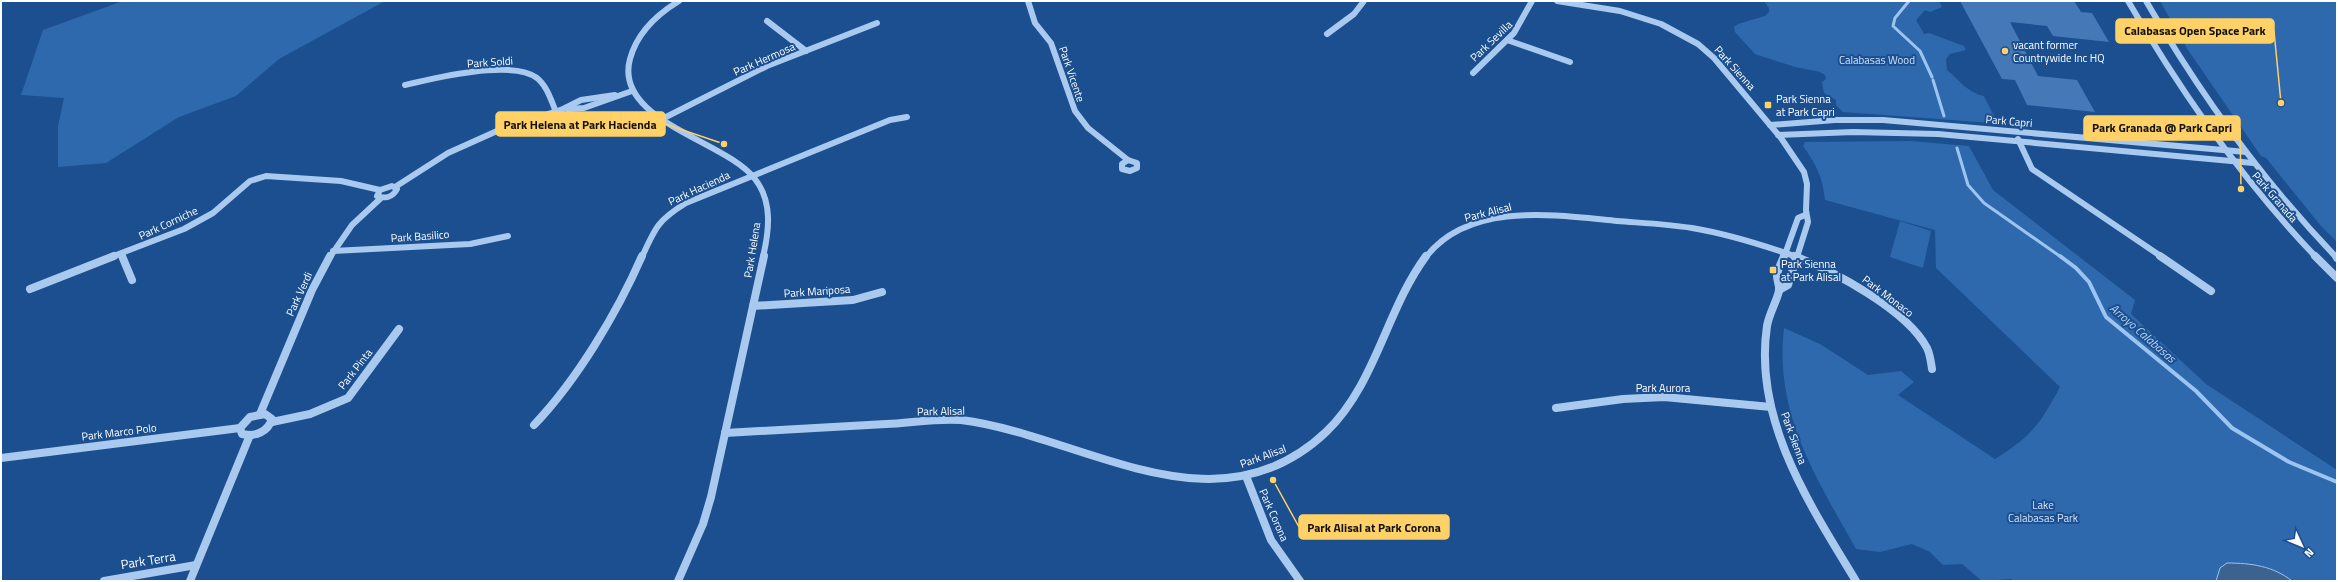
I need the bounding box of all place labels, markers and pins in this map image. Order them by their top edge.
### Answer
callout: Calabasas Open Space Park [2116,19,2274,43]
place label: vacant former Countrywide Inc HQ [2013,37,2104,66]
marker: vacant former Countrywide Inc HQ [2000,46,2010,56]
place label: Park Sienna at Park Capri [1776,91,1835,120]
marker: Park Sienna at Park Capri [1763,100,1773,110]
callout: Park Helena at Park Hacienda [496,112,665,136]
callout: Park Granada @ Park Capri [2084,116,2240,140]
place label: Park Sienna at Park Alisal [1781,256,1841,285]
marker: Park Sienna at Park Alisal [1768,265,1778,275]
callout: Park Alisal at Park Corona [1299,515,1449,539]

